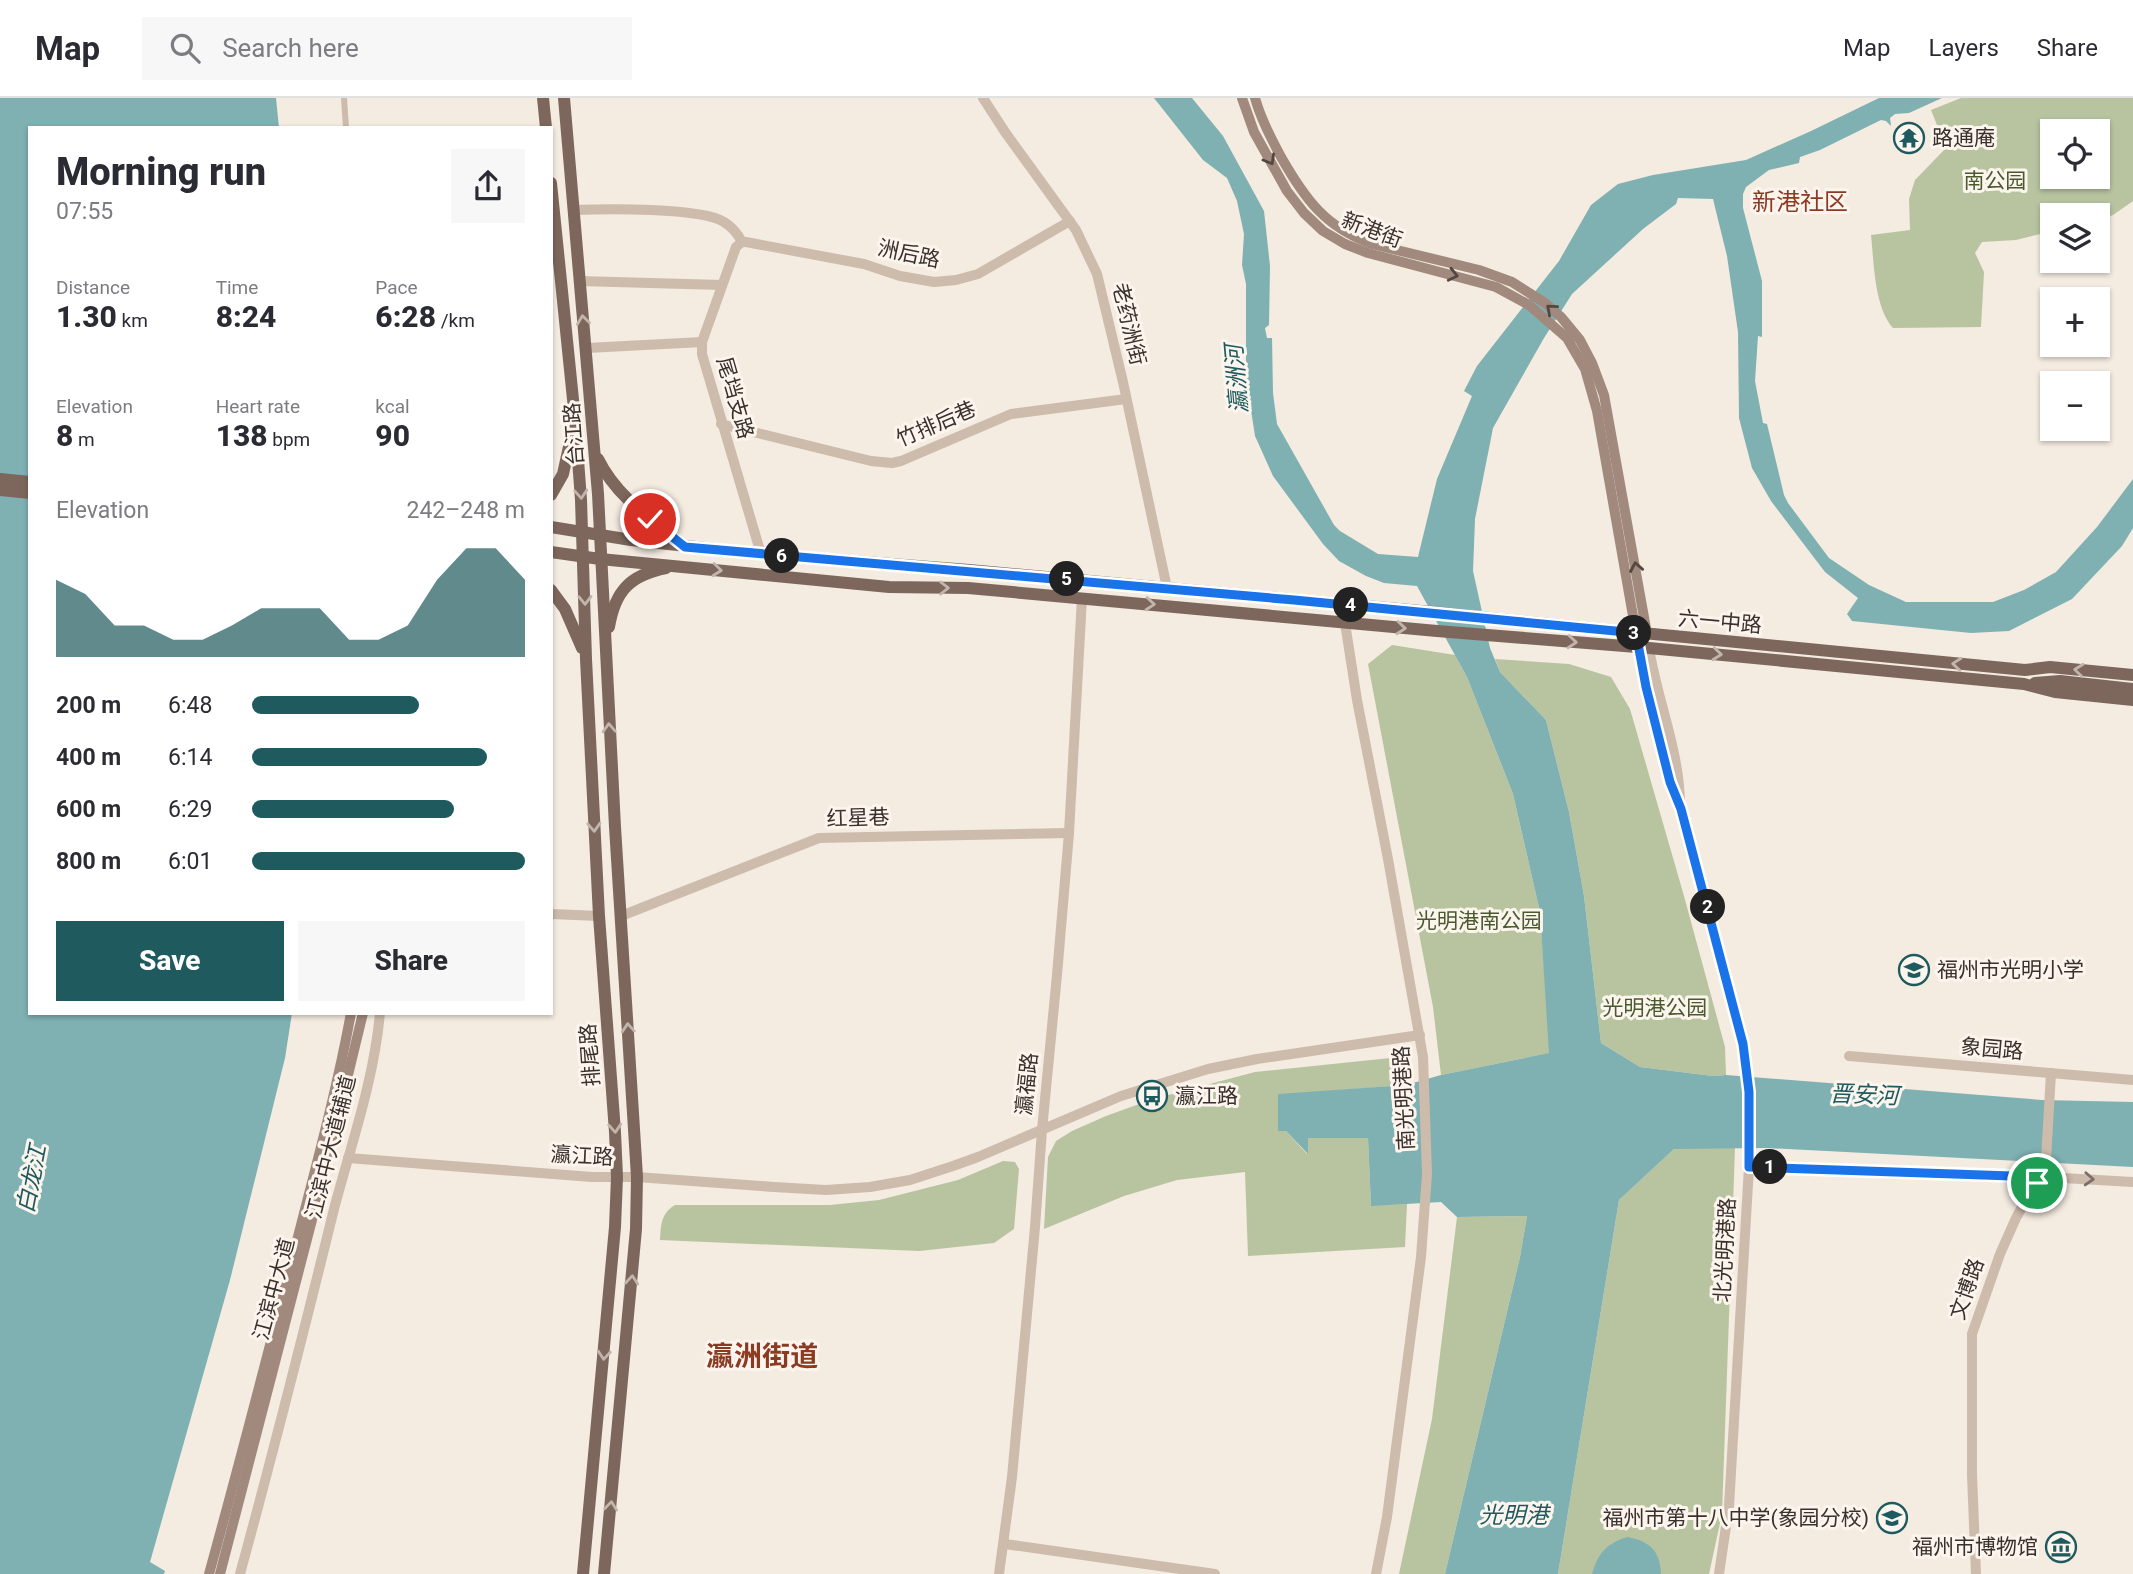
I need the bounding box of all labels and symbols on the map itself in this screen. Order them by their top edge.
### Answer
temple icon: 路通庵 [1892,121,1926,155]
place label: 路通庵 [1932,126,1995,150]
one-way arrow [1262,153,1275,166]
park label: 南公园 [1964,169,2027,193]
district label: 新港社区 [1752,188,1848,216]
street label: 新港街 [1338,208,1406,252]
street label: 洲后路 [876,236,942,272]
one-way arrow [1447,267,1459,282]
street label: 老药洲街 [1108,280,1150,368]
one-way arrow [1546,305,1559,317]
one-way arrow [576,314,591,326]
water label: 瀛洲河 [1220,339,1253,415]
street label: 尾垱支路 [712,354,758,442]
street label: 竹排后巷 [893,397,979,451]
street label: 台江路 [560,402,588,466]
one-way arrow [573,489,588,500]
pin [620,489,680,549]
pin: 6 [764,538,800,574]
pin: 5 [1050,561,1084,596]
one-way arrow [1629,561,1644,573]
one-way arrow [712,562,723,577]
one-way arrow [939,580,950,596]
pin: 4 [1334,588,1368,622]
one-way arrow [577,595,592,606]
one-way arrow [1145,596,1156,611]
street label: 六一中路 [1677,606,1763,638]
pin: 3 [1616,616,1652,650]
one-way arrow [1395,620,1407,635]
one-way arrow [1566,634,1577,649]
one-way arrow [1711,647,1723,662]
one-way arrow [1951,657,1962,672]
one-way arrow [2073,663,2084,678]
one-way arrow [602,722,617,733]
street label: 红星巷 [826,805,890,831]
one-way arrow [587,822,602,833]
pin: 2 [1690,890,1726,924]
park label: 光明港南公园 [1416,909,1542,933]
school or university icon: 福州市光明小学 [1897,953,1931,987]
place label: 福州市光明小学 [1937,958,2084,982]
park label: 光明港公园 [1603,996,1708,1020]
one-way arrow [621,1022,636,1033]
street label: 排尾路 [576,1023,604,1087]
street label: 象园路 [1960,1034,2024,1064]
street label: 南光明港路 [1389,1045,1419,1151]
street label: 瀛福路 [1012,1051,1042,1117]
street label: 江滨中大道辅道 [302,1073,360,1221]
bus stop icon: 瀛江路 [1135,1079,1169,1113]
water label: 晋安河 [1829,1080,1903,1110]
place label: 瀛江路 [1175,1084,1238,1108]
one-way arrow [607,1123,622,1134]
water label: 白龙江 [12,1140,52,1215]
street label: 瀛江路 [550,1142,614,1170]
pin: 1 [1752,1150,1788,1184]
pin [2007,1153,2067,1213]
one-way arrow [2084,1172,2095,1187]
street label: 北光明港路 [1710,1197,1740,1303]
street label: 江滨中大道 [249,1235,299,1343]
street label: 文博路 [1945,1255,1989,1323]
one-way arrow [624,1274,639,1285]
district label: 瀛洲街道 [706,1340,818,1373]
one-way arrow [597,1349,612,1360]
one-way arrow [603,1500,618,1512]
school or university icon: 福州市第十八中学(象园分校) [1875,1501,1909,1535]
water label: 光明港 [1480,1502,1552,1529]
place label: 福州市第十八中学(象园分校) [1603,1506,1869,1530]
museum icon: 福州市博物馆 [2044,1530,2078,1564]
place label: 福州市博物馆 [1912,1535,2038,1559]

